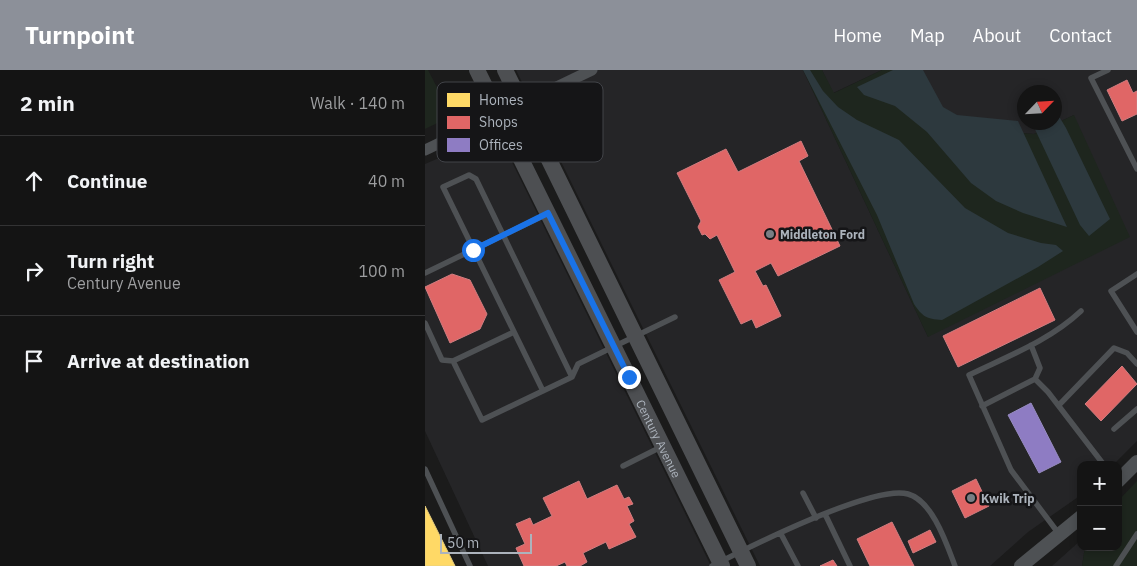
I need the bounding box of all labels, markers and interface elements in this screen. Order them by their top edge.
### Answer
text: Turnpoint [25,19,135,51]
text: Home [834,24,882,47]
text: Map [910,24,945,47]
text: About [973,24,1021,47]
text: Contact [1049,24,1112,47]
legend [437,82,603,162]
north arrow [1017,85,1062,130]
text: 2 min [20,89,75,117]
text: Homes [479,91,524,109]
text: Walk · 140 m [310,93,405,113]
text: Shops [479,113,518,131]
text: Offices [479,136,523,154]
icon: ahead [20,167,48,195]
text: Continue [67,169,147,193]
text: 40 m [368,171,405,191]
place label: Middleton Ford [780,227,865,242]
marker: Middleton Ford [764,228,776,240]
route start [462,239,485,262]
text: Turn right [67,249,154,273]
icon: right [20,257,48,285]
text: 100 m [358,261,405,281]
text: Century Avenue [67,273,181,293]
icon: arrive [20,347,48,375]
text: Arrive at destination [67,349,250,373]
route end [618,366,641,389]
street label: Century Avenue [633,397,685,480]
map controls [1077,461,1122,551]
button: + [1077,461,1122,506]
place label: Kwik Trip [981,491,1034,506]
marker: Kwik Trip [965,492,977,504]
button: − [1077,506,1122,551]
scale bar [440,531,533,554]
text: 50 m [447,534,479,552]

